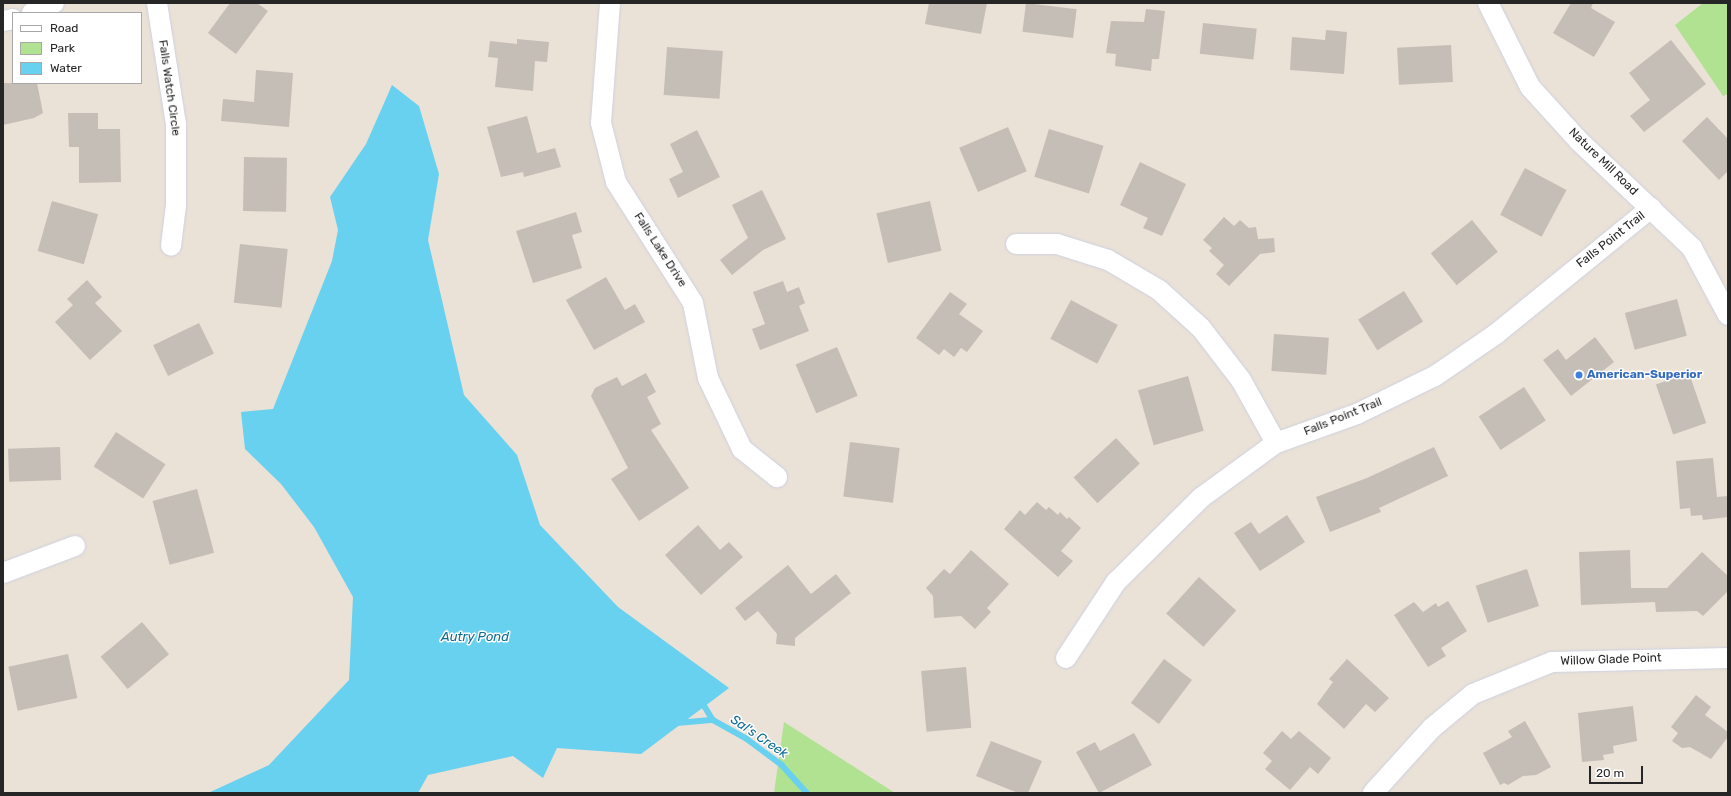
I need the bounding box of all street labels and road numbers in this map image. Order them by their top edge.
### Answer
street label: Falls Watch Circle [155,39,183,137]
street label: Nature Mill Road [1565,125,1641,199]
street label: Falls Point Trail [1574,209,1648,271]
street label: Falls Lake Drive [631,210,689,290]
street label: Falls Point Trail [1302,395,1384,439]
street label: Willow Glade Point [1560,651,1662,669]

